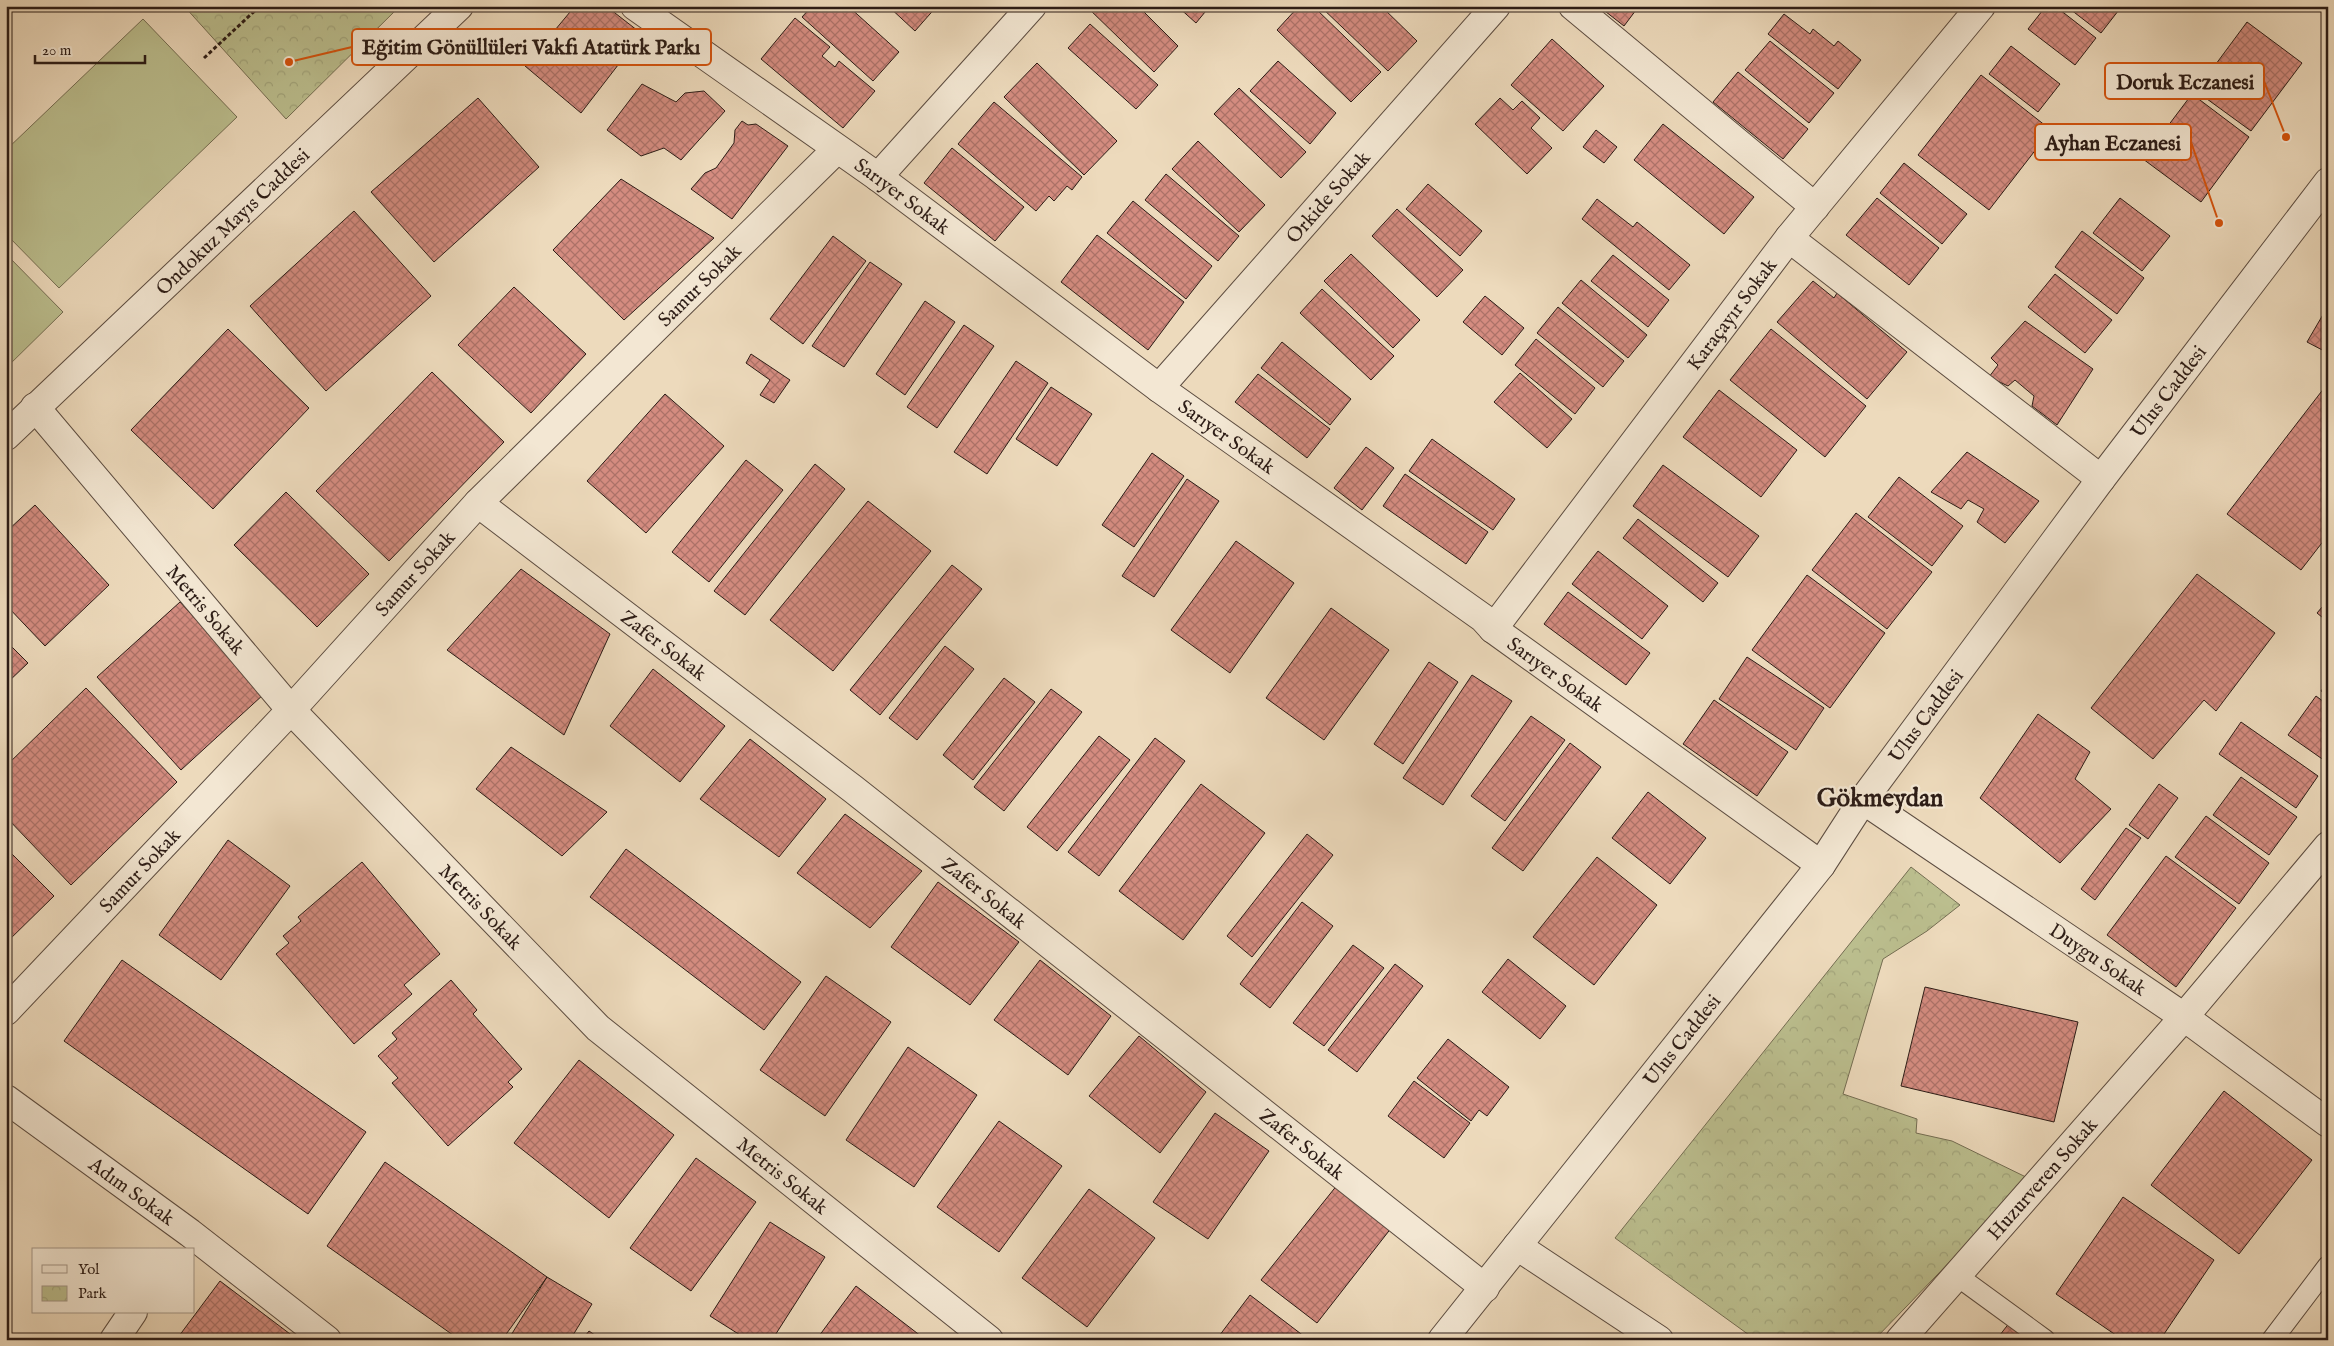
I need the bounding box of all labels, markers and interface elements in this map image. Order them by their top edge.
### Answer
callout: Eğitim Gönüllüleri Vakfı Atatürk Parkı [352,29,711,65]
scale bar [35,32,145,64]
text: Eğitim Gönüllüleri Vakfı Atatürk Parkı [362,35,701,62]
text: 20 m [42,41,72,60]
callout: Doruk Eczanesi [2105,63,2264,99]
text: Doruk Eczanesi [2116,70,2255,97]
callout: Ayhan Eczanesi [2035,124,2191,160]
text: Ayhan Eczanesi [2044,131,2181,158]
street label: Ondokuz Mayıs Caddesi [151,143,316,301]
street label: Orkide Sokak [1281,146,1376,249]
street label: Sarıyer Sokak [849,153,955,241]
street label: Samur Sokak [653,239,747,333]
street label: Karaçayır Sokak [1682,254,1783,376]
street label: Ulus Caddesi [2126,341,2213,444]
street label: Sarıyer Sokak [1173,395,1280,481]
street label: Samur Sokak [371,526,461,622]
street label: Metris Sokak [160,560,250,661]
street label: Zafer Sokak [615,605,711,687]
street label: Sarıyer Sokak [1502,632,1608,719]
street label: Ulus Caddesi [1884,665,1970,768]
district label: Gökmeydan [1817,783,1944,815]
street label: Samur Sokak [94,823,187,919]
street label: Zafer Sokak [936,853,1031,935]
street label: Metris Sokak [433,859,527,956]
street label: Duygu Sokak [2044,918,2151,1002]
street label: Ulus Caddesi [1639,990,1727,1092]
street label: Zafer Sokak [1254,1104,1349,1186]
street label: Huzurveren Sokak [1983,1113,2104,1246]
street label: Metris Sokak [731,1133,833,1221]
street label: Adım Sokak [82,1152,179,1232]
legend [32,1248,195,1314]
text: Yol [78,1260,100,1279]
text: Park [78,1284,108,1303]

